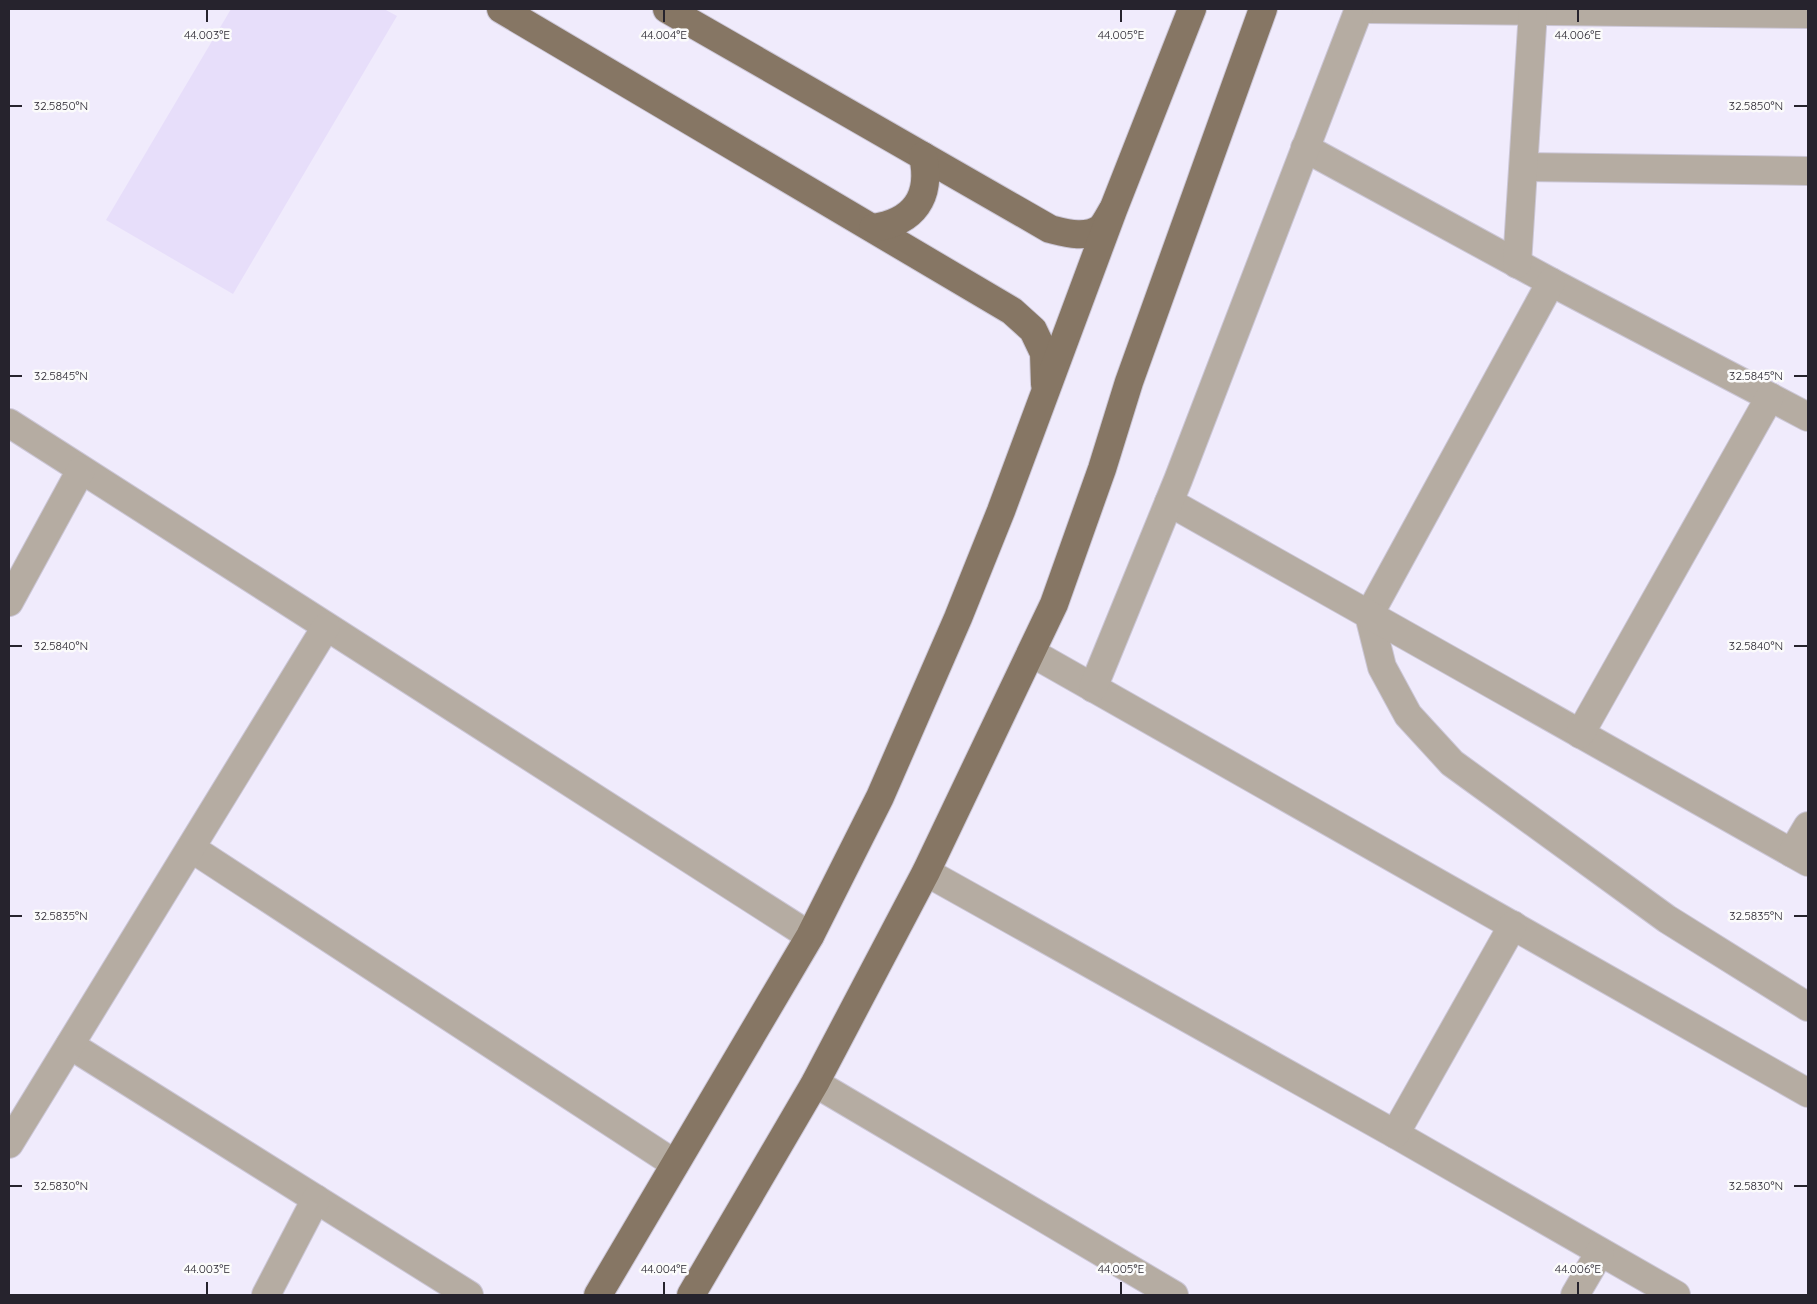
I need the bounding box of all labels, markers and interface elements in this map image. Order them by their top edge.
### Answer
text: 44.003°E [184,27,230,42]
text: 44.004°E [641,27,687,42]
text: 44.005°E [1098,27,1144,42]
text: 44.006°E [1555,27,1601,42]
text: 32.5850°N [34,98,88,113]
text: 32.5850°N [1729,98,1783,113]
text: 32.5845°N [34,368,88,383]
text: 32.5845°N [1729,368,1783,383]
text: 32.5840°N [34,638,88,653]
text: 32.5840°N [1729,638,1783,653]
text: 32.5835°N [34,908,88,923]
text: 32.5835°N [1729,908,1783,923]
text: 32.5830°N [34,1178,88,1193]
text: 32.5830°N [1729,1178,1783,1193]
text: 44.003°E [184,1261,230,1276]
text: 44.004°E [641,1261,687,1276]
text: 44.005°E [1098,1261,1144,1276]
text: 44.006°E [1555,1261,1601,1276]

